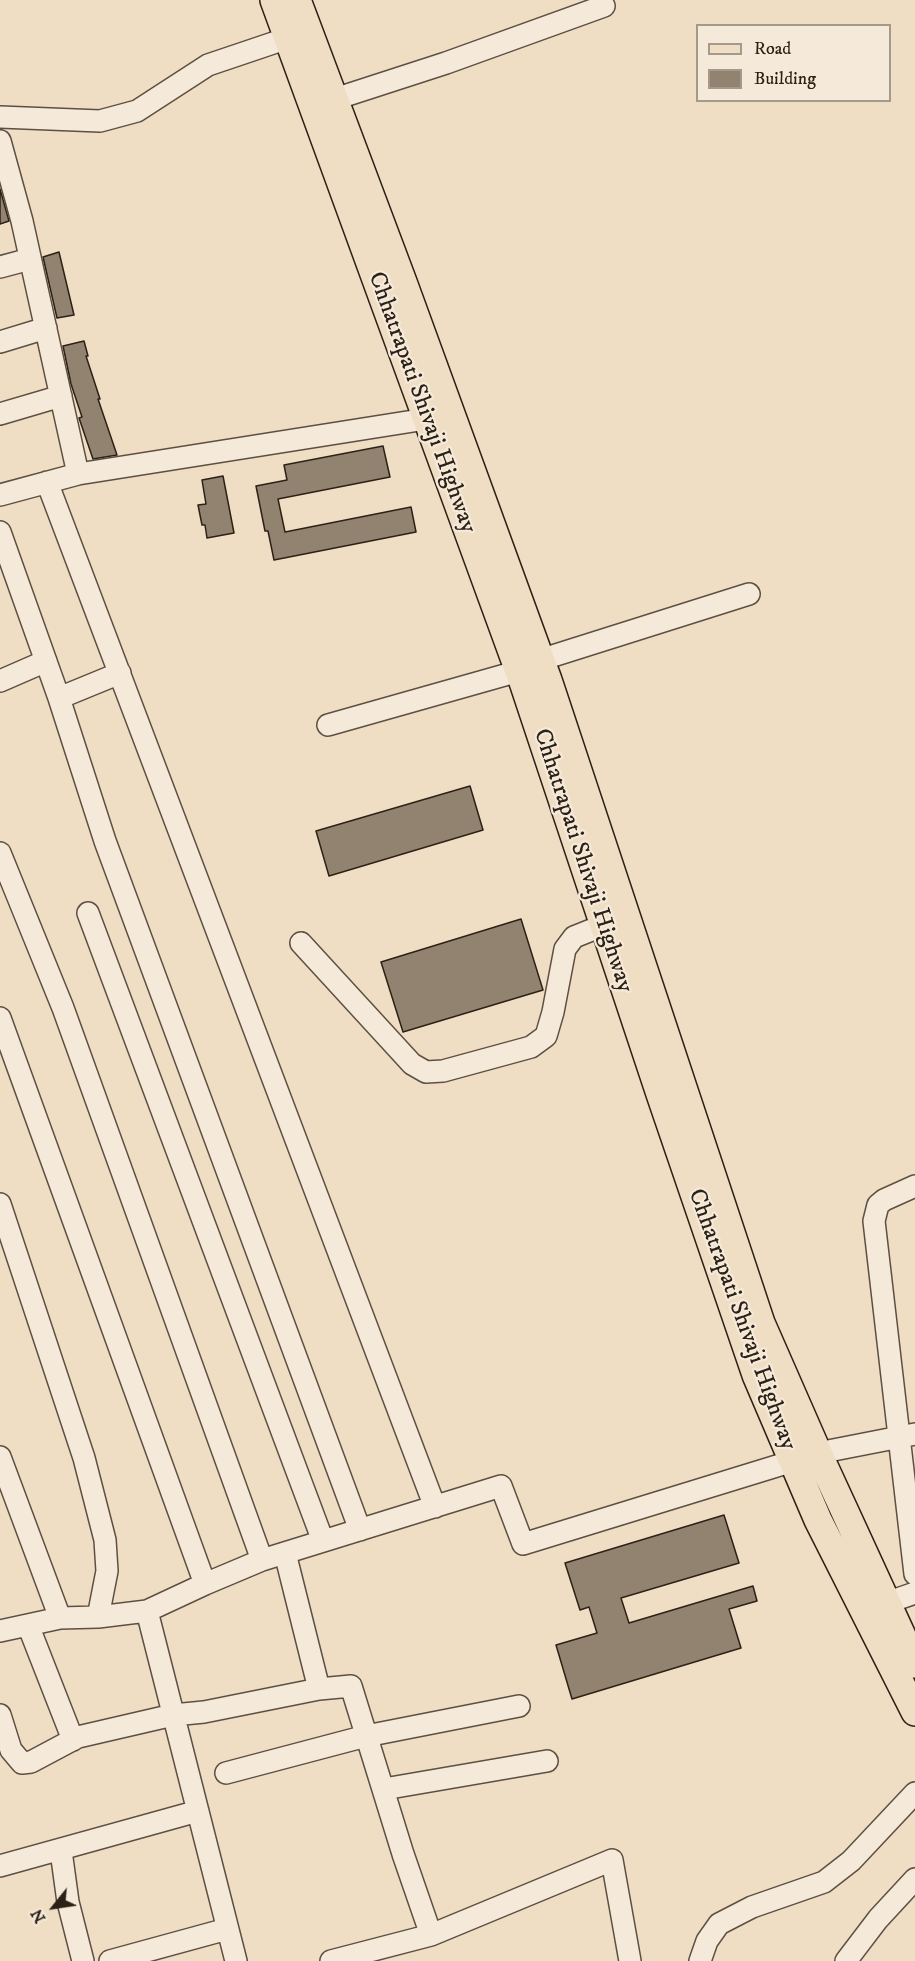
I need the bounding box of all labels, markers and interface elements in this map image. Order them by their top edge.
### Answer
legend [696,24,891,102]
text: Road [754,38,791,60]
text: Building [754,68,816,90]
street label: Chhatrapati Shivaji Highway [360,268,482,538]
street label: Chhatrapati Shivaji Highway [526,725,638,997]
street label: Chhatrapati Shivaji Highway [680,1185,802,1455]
north arrow [24,1877,84,1937]
text: N [26,1905,50,1927]

